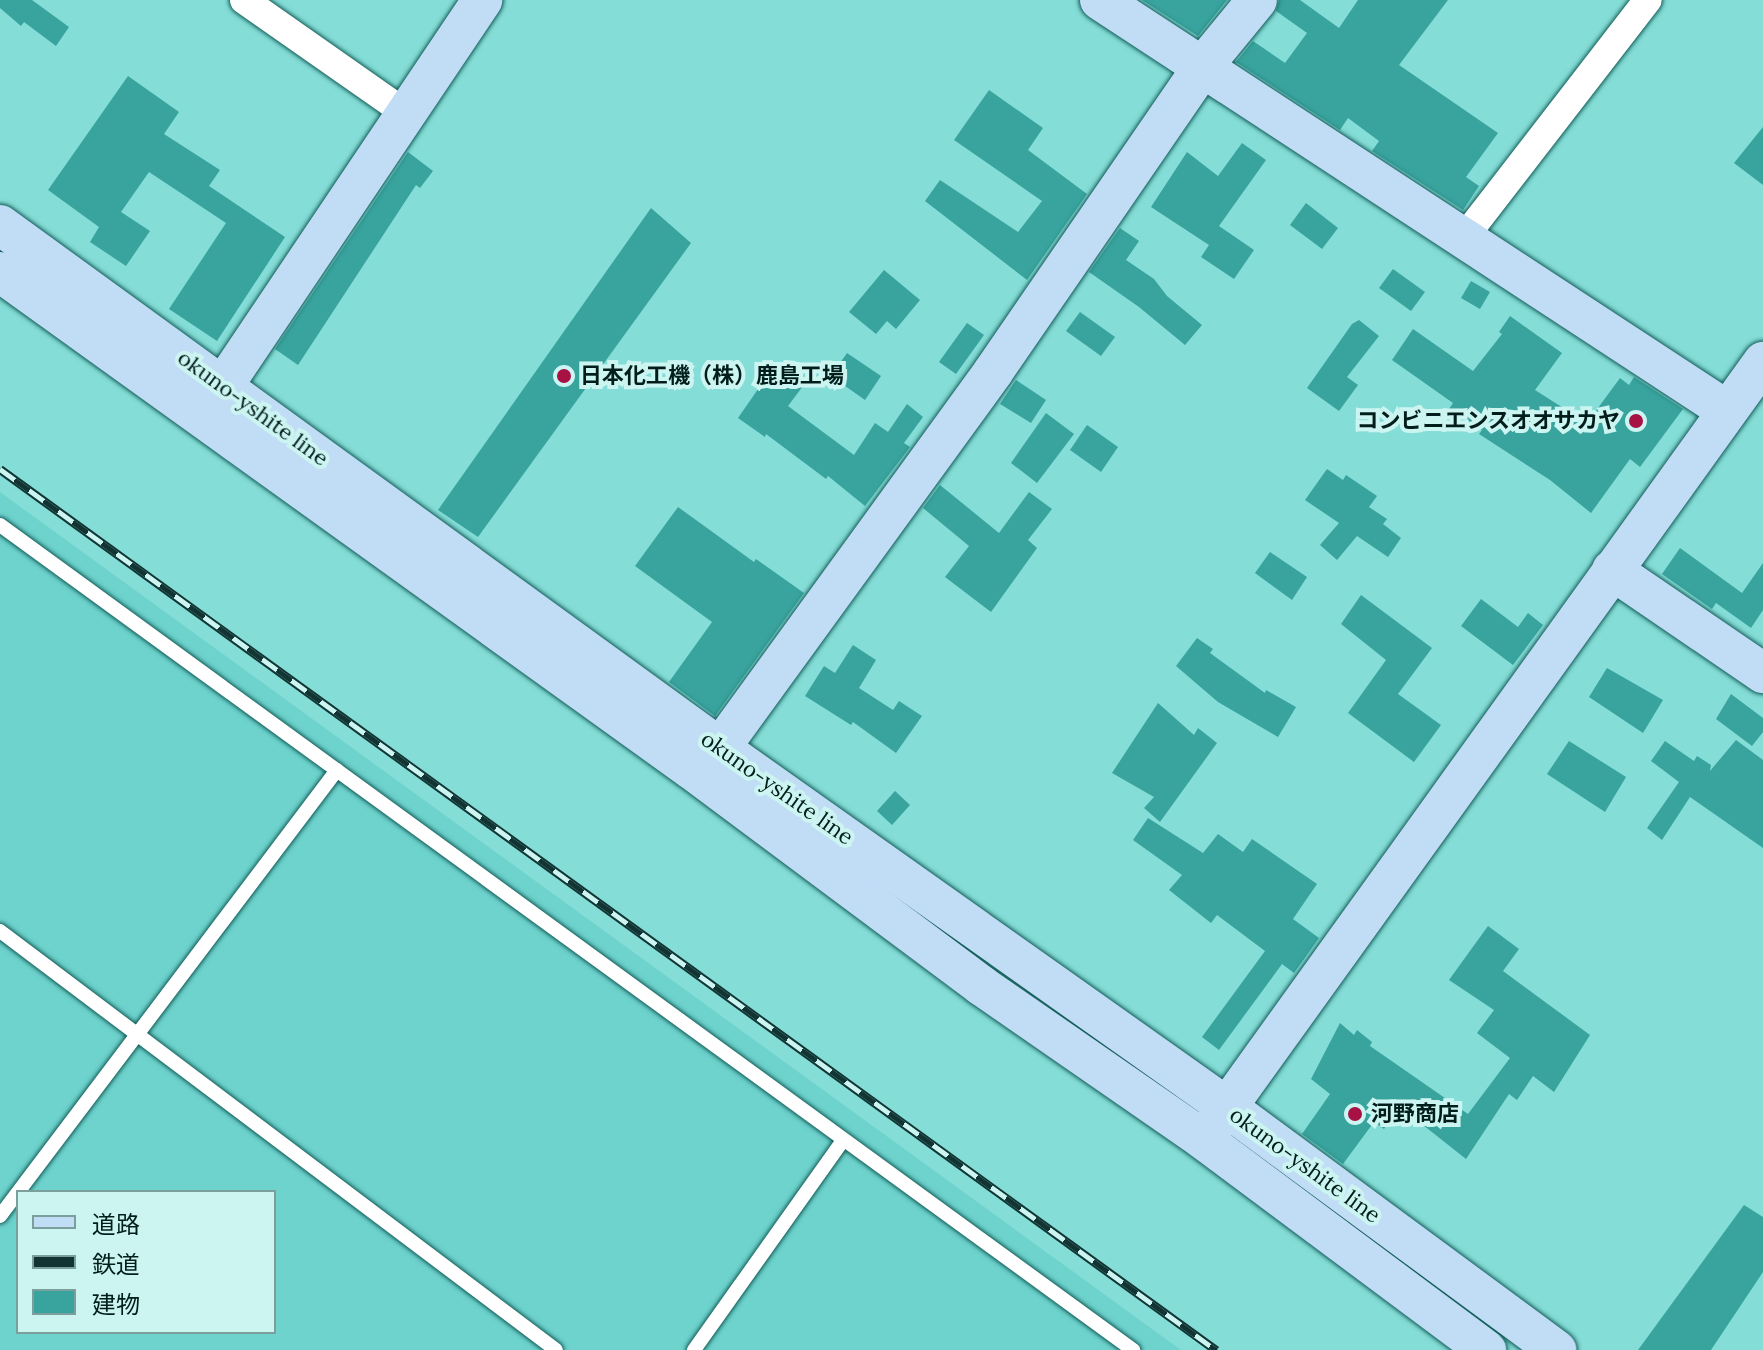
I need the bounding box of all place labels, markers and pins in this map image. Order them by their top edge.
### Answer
place label: 日本化工機（株）鹿島工場 [580,363,844,389]
marker: 日本化工機（株）鹿島工場 [555,367,573,385]
place label: コンビニエンスオオサカヤ [1356,408,1620,434]
marker: コンビニエンスオオサカヤ [1627,412,1645,430]
place label: 河野商店 [1371,1101,1459,1127]
marker: 河野商店 [1346,1105,1364,1123]

